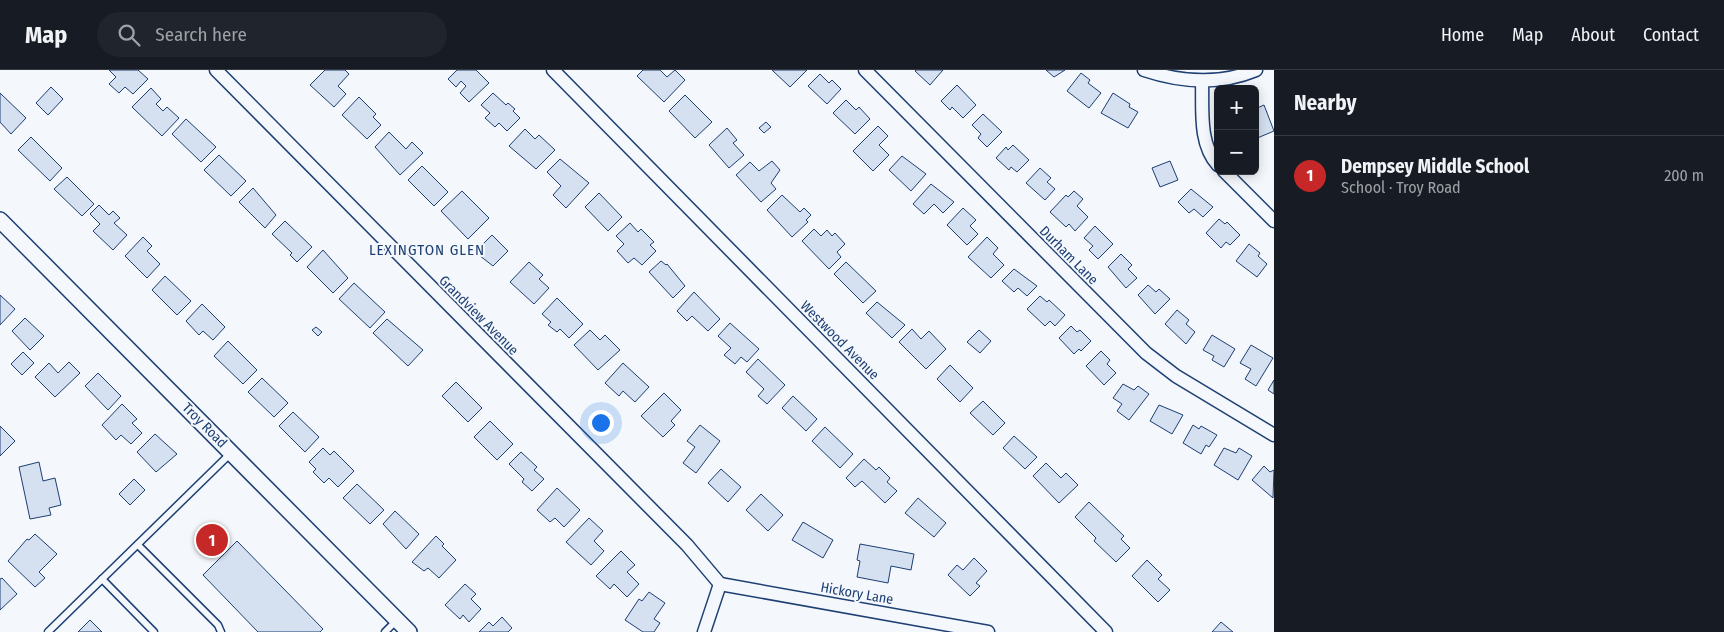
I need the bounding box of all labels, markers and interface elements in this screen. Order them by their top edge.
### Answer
search box [97,12,447,57]
text: Map [25,21,67,49]
icon: search [115,21,143,49]
text: Search here [155,23,247,46]
text: Home [1441,24,1484,46]
text: Map [1512,24,1543,46]
text: About [1571,24,1615,46]
text: Contact [1643,24,1699,46]
map controls [1214,85,1259,175]
button: + [1214,85,1259,130]
text: Nearby [1294,90,1356,116]
button: − [1214,130,1259,175]
text: Dempsey Middle School [1341,155,1529,178]
text: 1 [1307,166,1313,185]
text: 200 m [1664,166,1704,185]
text: School · Troy Road [1341,178,1461,197]
street label: Durham Lane [1036,223,1102,288]
district label: LEXINGTON GLEN [369,241,485,259]
street label: Grandview Avenue [435,272,522,359]
street label: Westwood Avenue [797,297,883,383]
street label: Troy Road [179,399,231,451]
your location [588,410,614,436]
pin: 1 [196,521,228,559]
street label: Hickory Lane [819,579,895,608]

